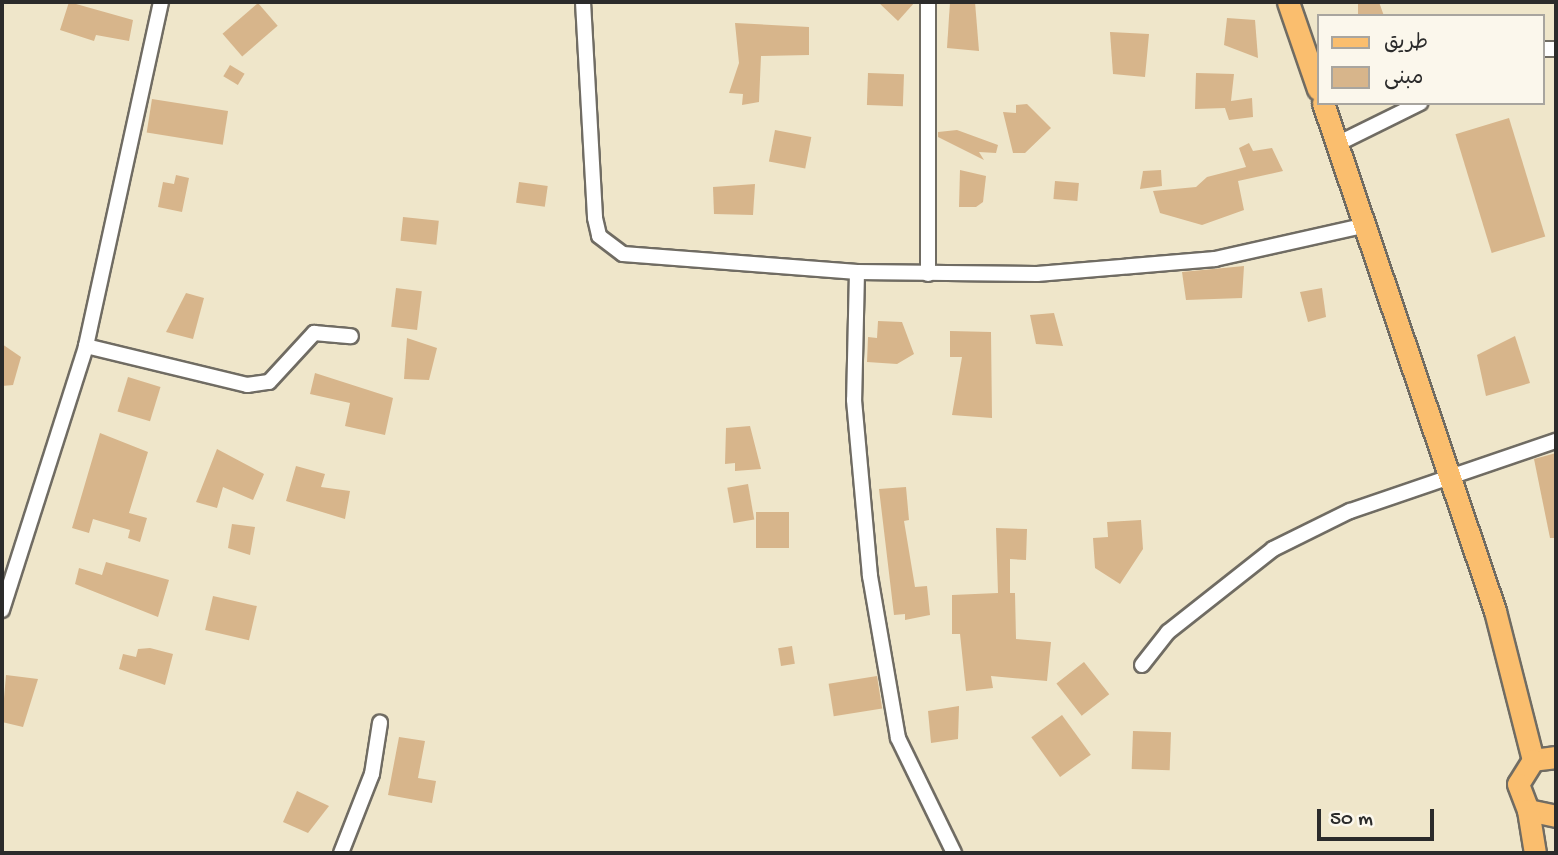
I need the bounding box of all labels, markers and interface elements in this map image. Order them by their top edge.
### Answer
legend [1316,14,1544,105]
text: طريق [1384,32,1428,57]
text: مبنى [1384,67,1423,92]
scale bar [1320,796,1437,840]
text: 50 m [1330,808,1373,833]

